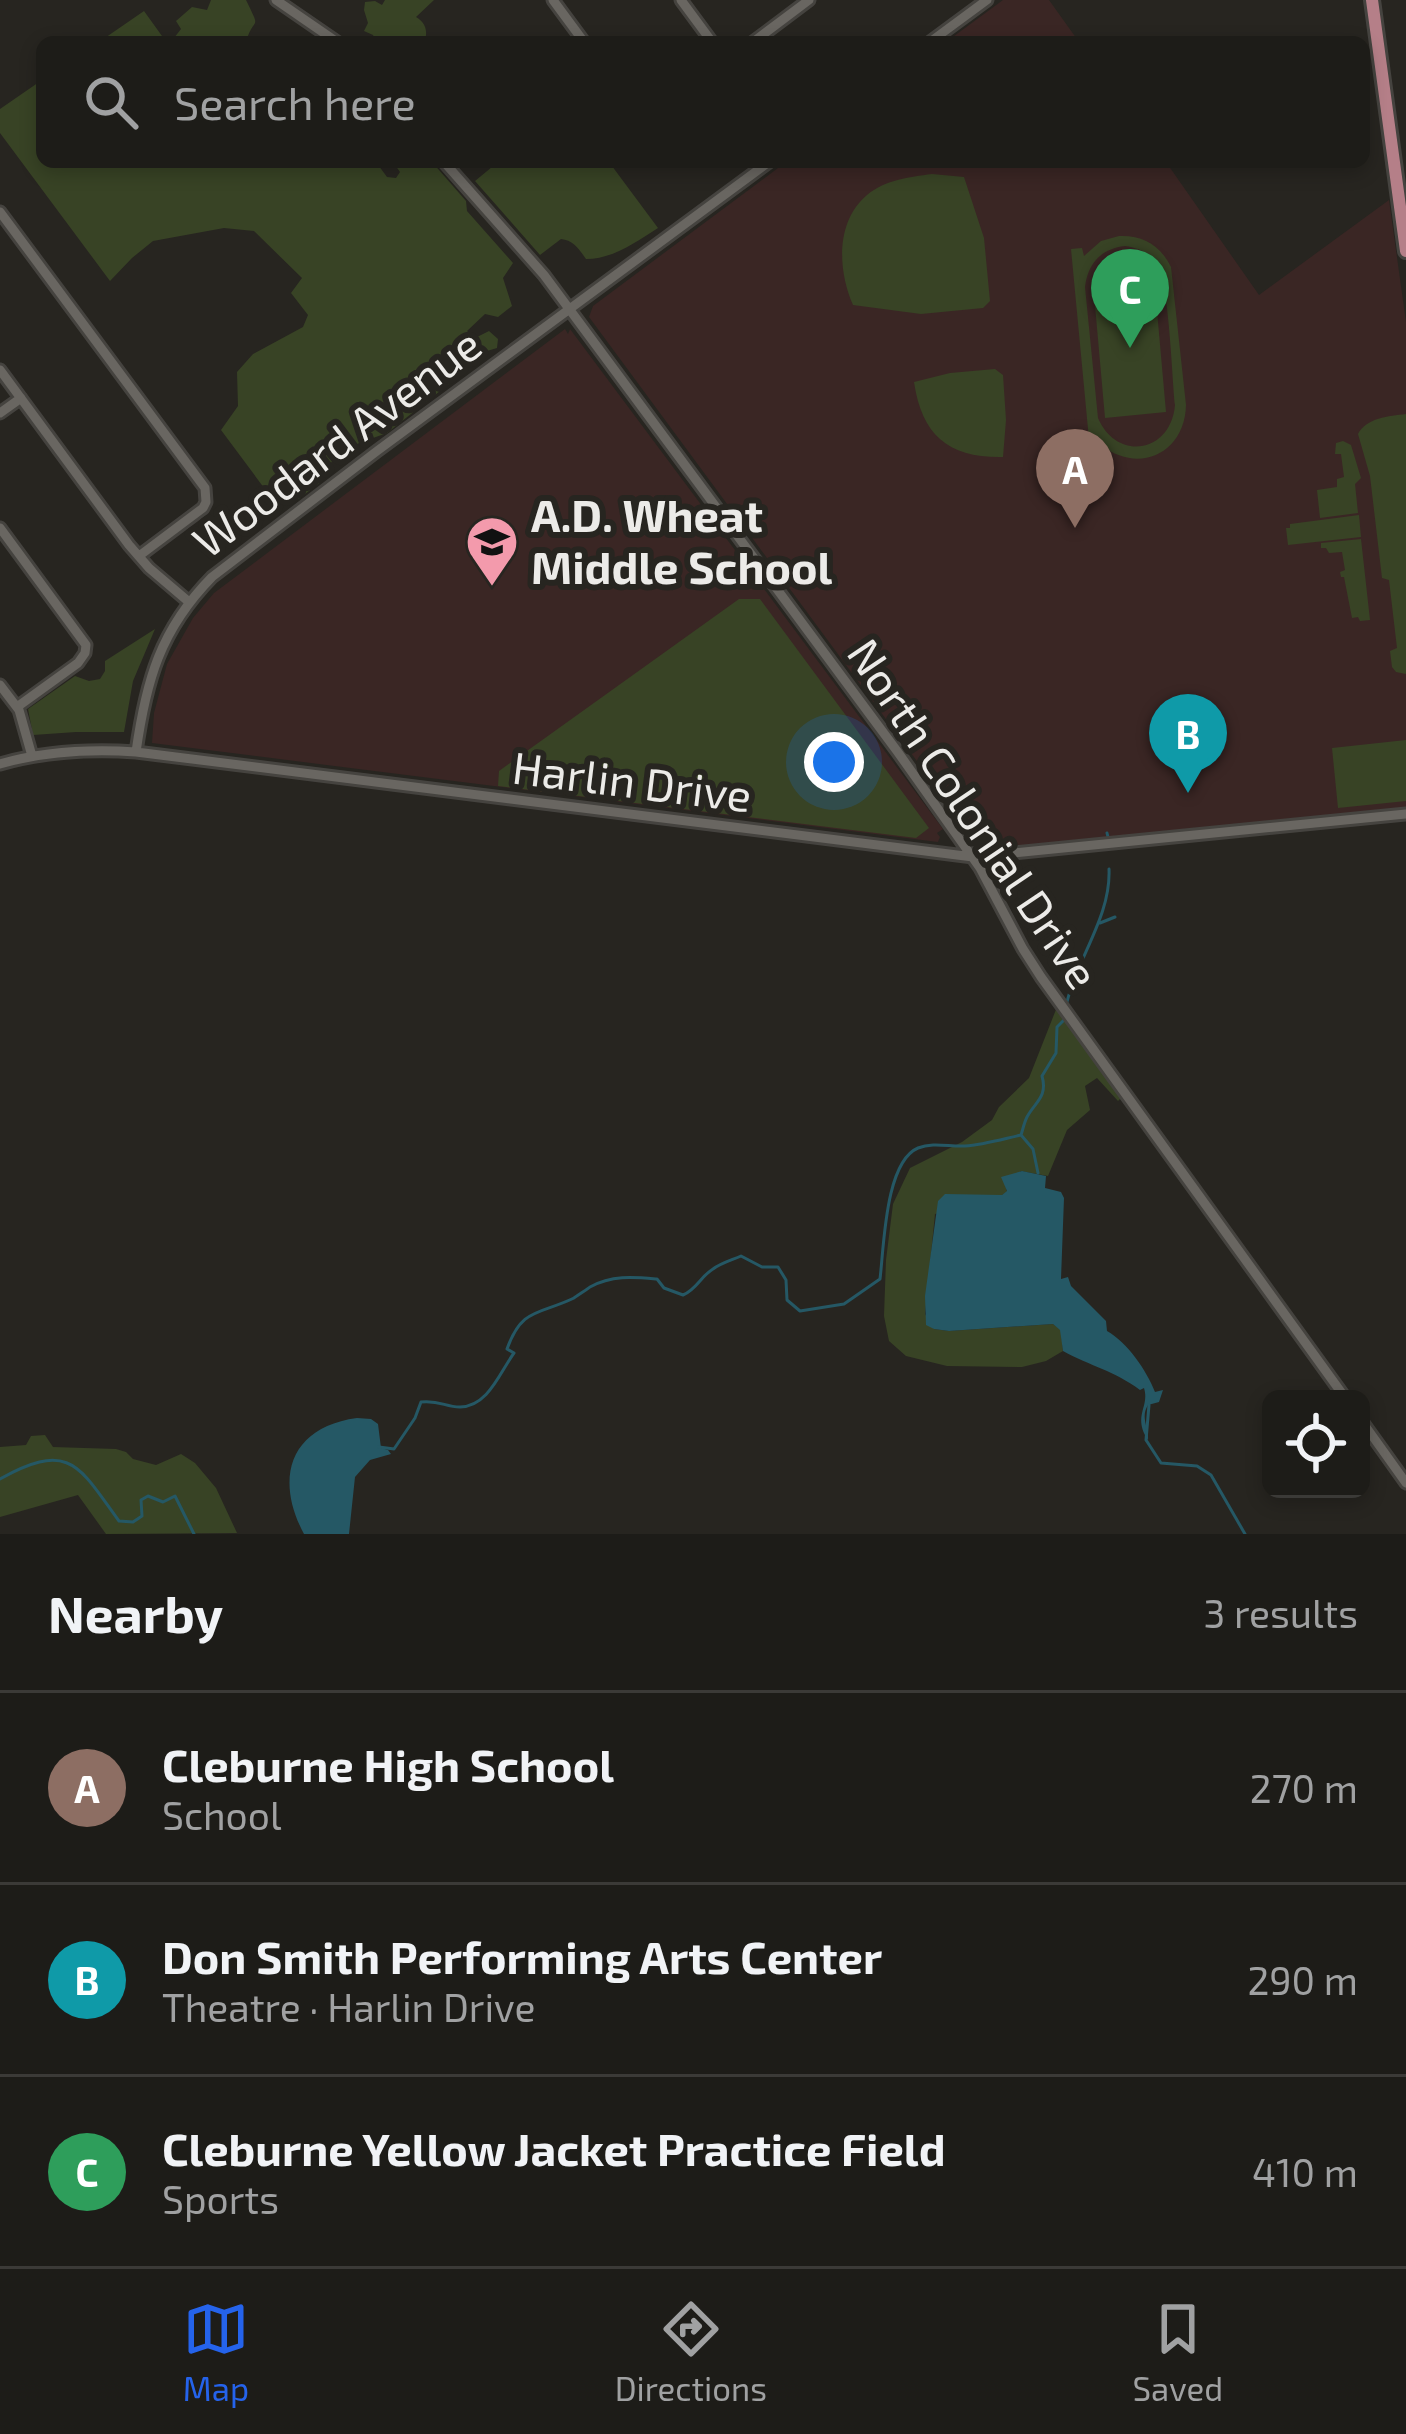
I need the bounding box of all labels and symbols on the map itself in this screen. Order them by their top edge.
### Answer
pin: C [1091,249,1169,348]
street label: Woodard Avenue [181,316,490,567]
pin: A [1036,429,1114,528]
place label: A.D. Wheat Middle School [531,487,833,593]
school or university icon: A.D. Wheat Middle School [464,514,520,588]
street label: North Colonial Drive [838,628,1112,998]
pin: B [1149,694,1227,793]
your location [804,732,864,792]
street label: Harlin Drive [510,739,755,821]

